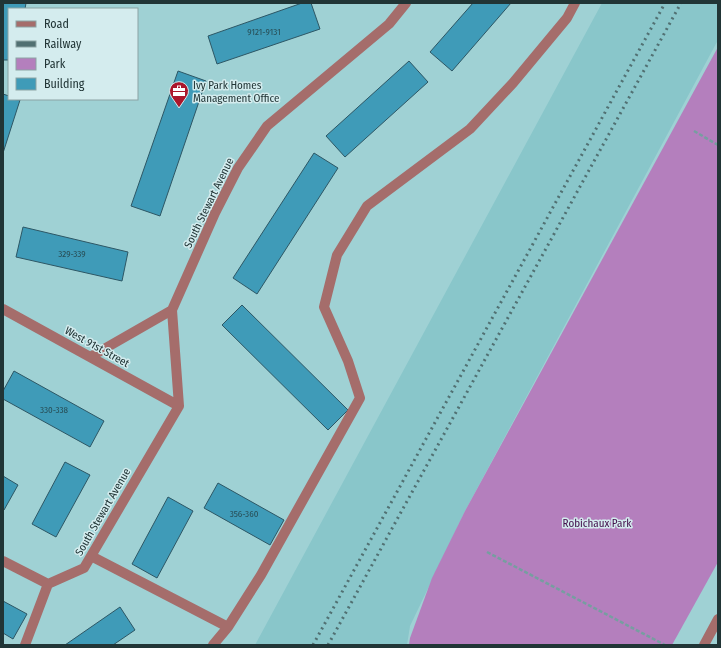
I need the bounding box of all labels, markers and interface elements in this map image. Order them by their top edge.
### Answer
legend [8,8,138,100]
text: Road [44,17,69,31]
house number: 9121-9131 [247,27,281,37]
text: Railway [44,37,82,51]
text: Park [44,57,66,71]
text: Building [44,77,85,91]
place label: Ivy Park Homes Management Office [193,79,280,105]
office icon: Ivy Park Homes Management Office [168,80,190,108]
street label: South Stewart Avenue [181,156,237,250]
house number: 329-339 [58,249,86,259]
street label: West 91st Street [62,324,132,370]
house number: 330-338 [40,405,69,415]
street label: South Stewart Avenue [73,466,133,558]
house number: 356-360 [230,509,259,519]
park label: Robichaux Park [563,517,632,530]

